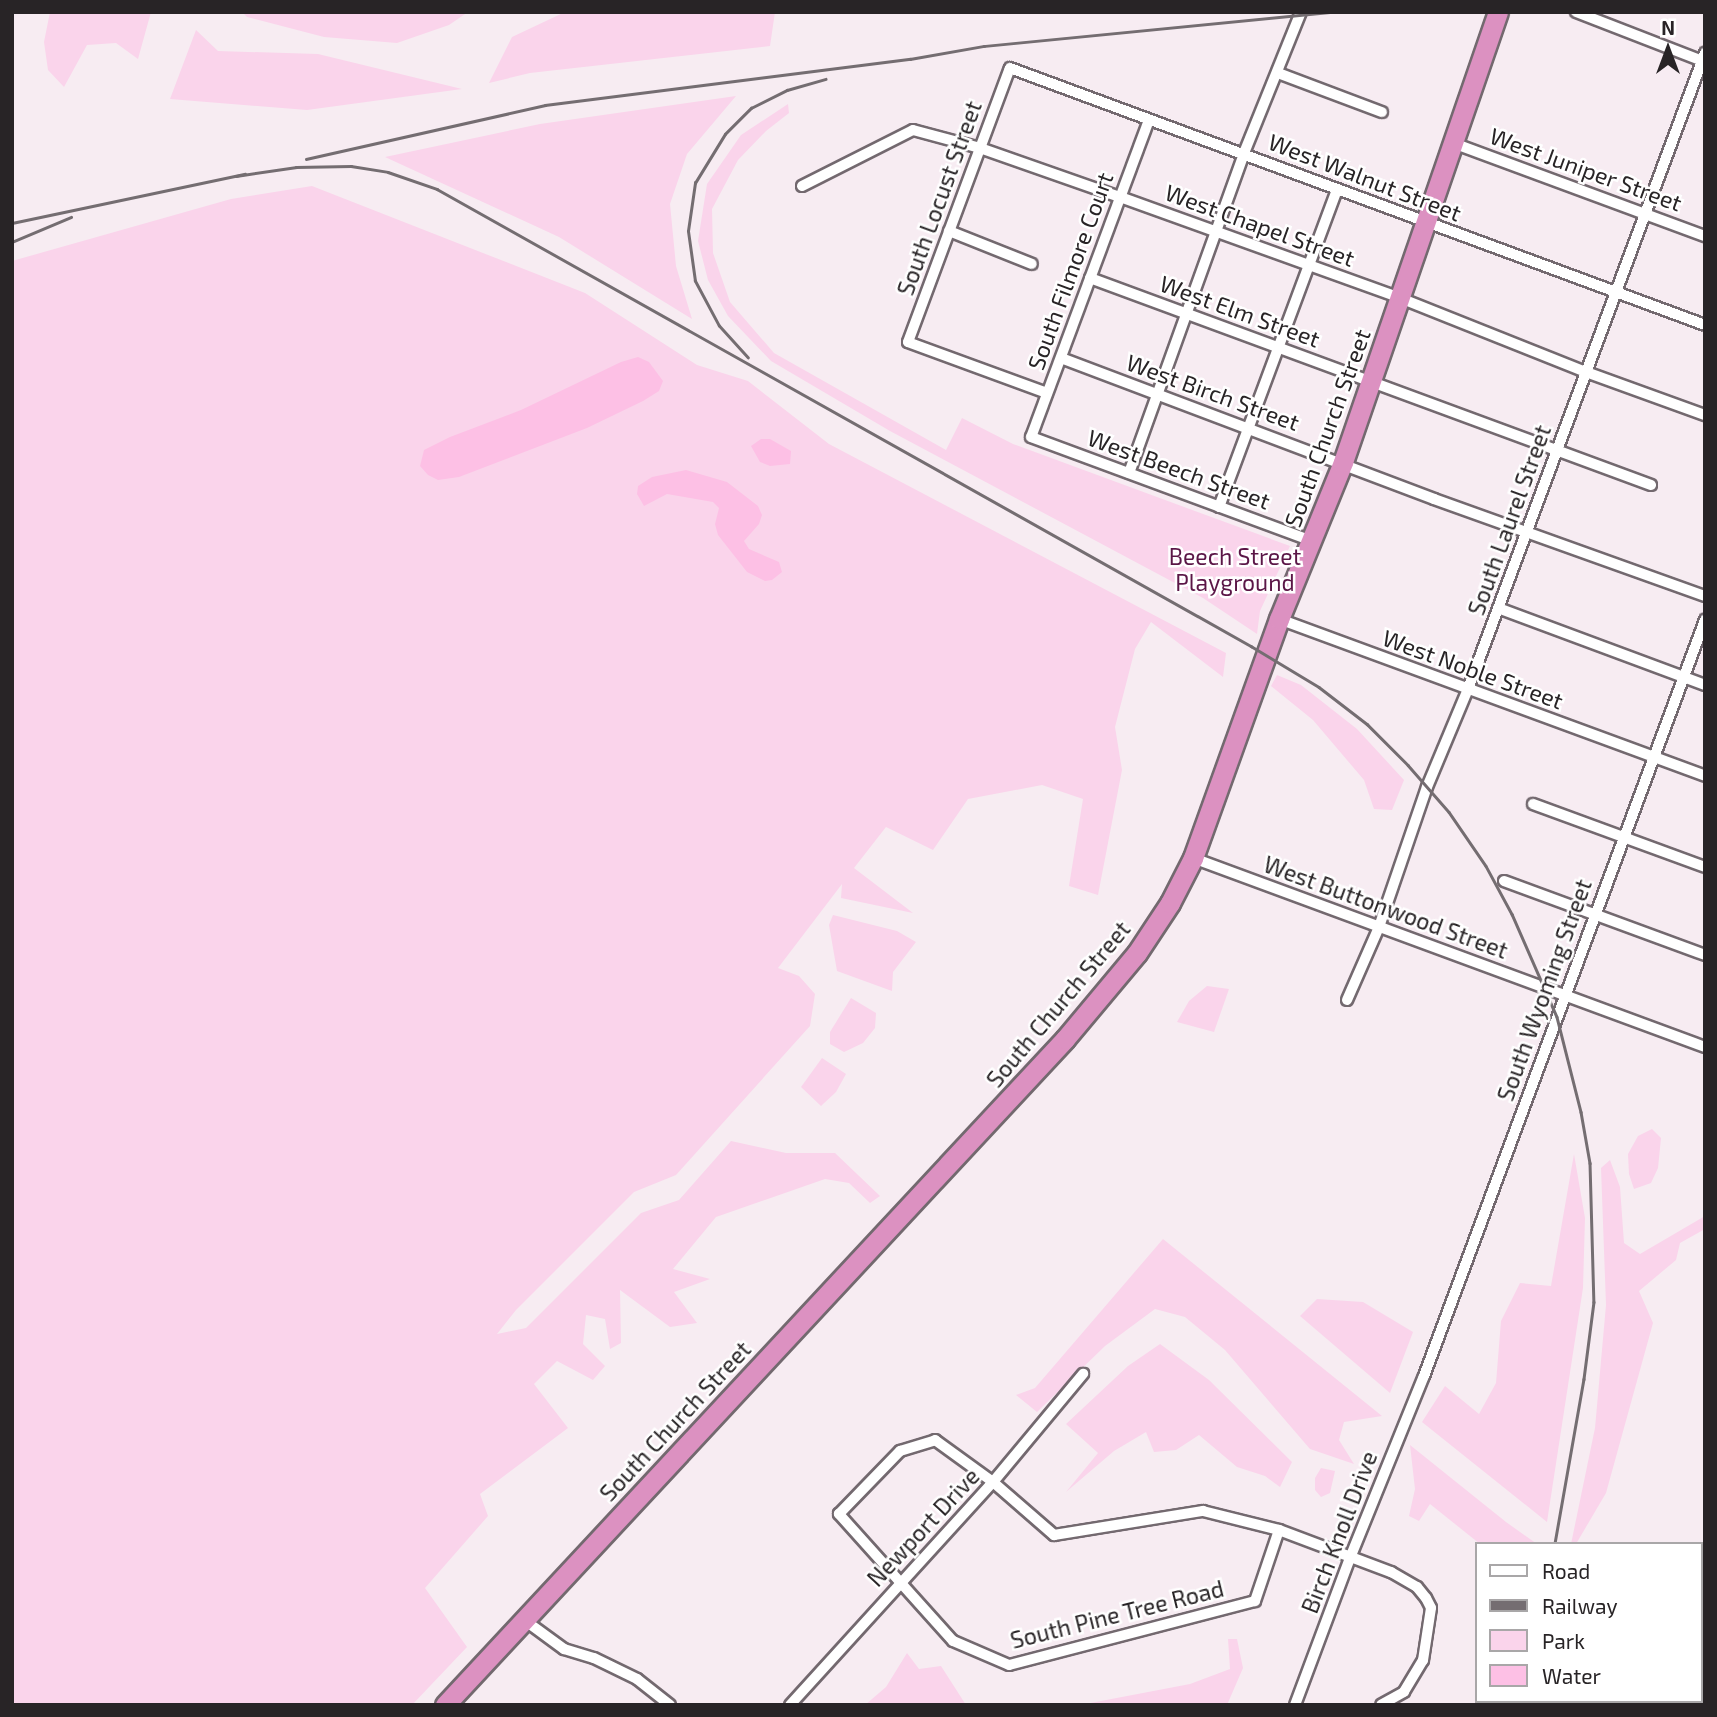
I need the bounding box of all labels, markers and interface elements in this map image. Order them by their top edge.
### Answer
north arrow [1633,14,1703,84]
text: N [1661,16,1675,39]
street label: South Locust Street [891,97,987,299]
street label: West Juniper Street [1486,121,1686,217]
street label: West Walnut Street [1265,127,1465,227]
street label: South Filmore Court [1021,168,1119,374]
street label: West Chapel Street [1161,178,1359,272]
street label: West Elm Street [1156,269,1324,353]
street label: South Church Street [1278,325,1376,531]
street label: West Birch Street [1123,348,1303,436]
street label: South Laurel Street [1462,421,1556,619]
street label: West Beech Street [1084,423,1274,515]
park label: Beech Street Playground [1169,542,1301,596]
street label: West Noble Street [1379,624,1567,714]
street label: West Buttonwood Street [1260,850,1512,964]
street label: South Wyoming Street [1491,875,1597,1105]
street label: South Church Street [980,915,1136,1093]
street label: South Church Street [594,1335,756,1507]
street label: Birch Knoll Drive [1295,1447,1383,1617]
street label: Newport Drive [861,1462,985,1592]
legend [1476,1542,1703,1703]
text: Road [1542,1558,1590,1583]
street label: South Pine Tree Road [1007,1574,1227,1654]
text: Railway [1542,1593,1618,1618]
text: Park [1542,1628,1585,1653]
text: Water [1542,1663,1601,1688]

